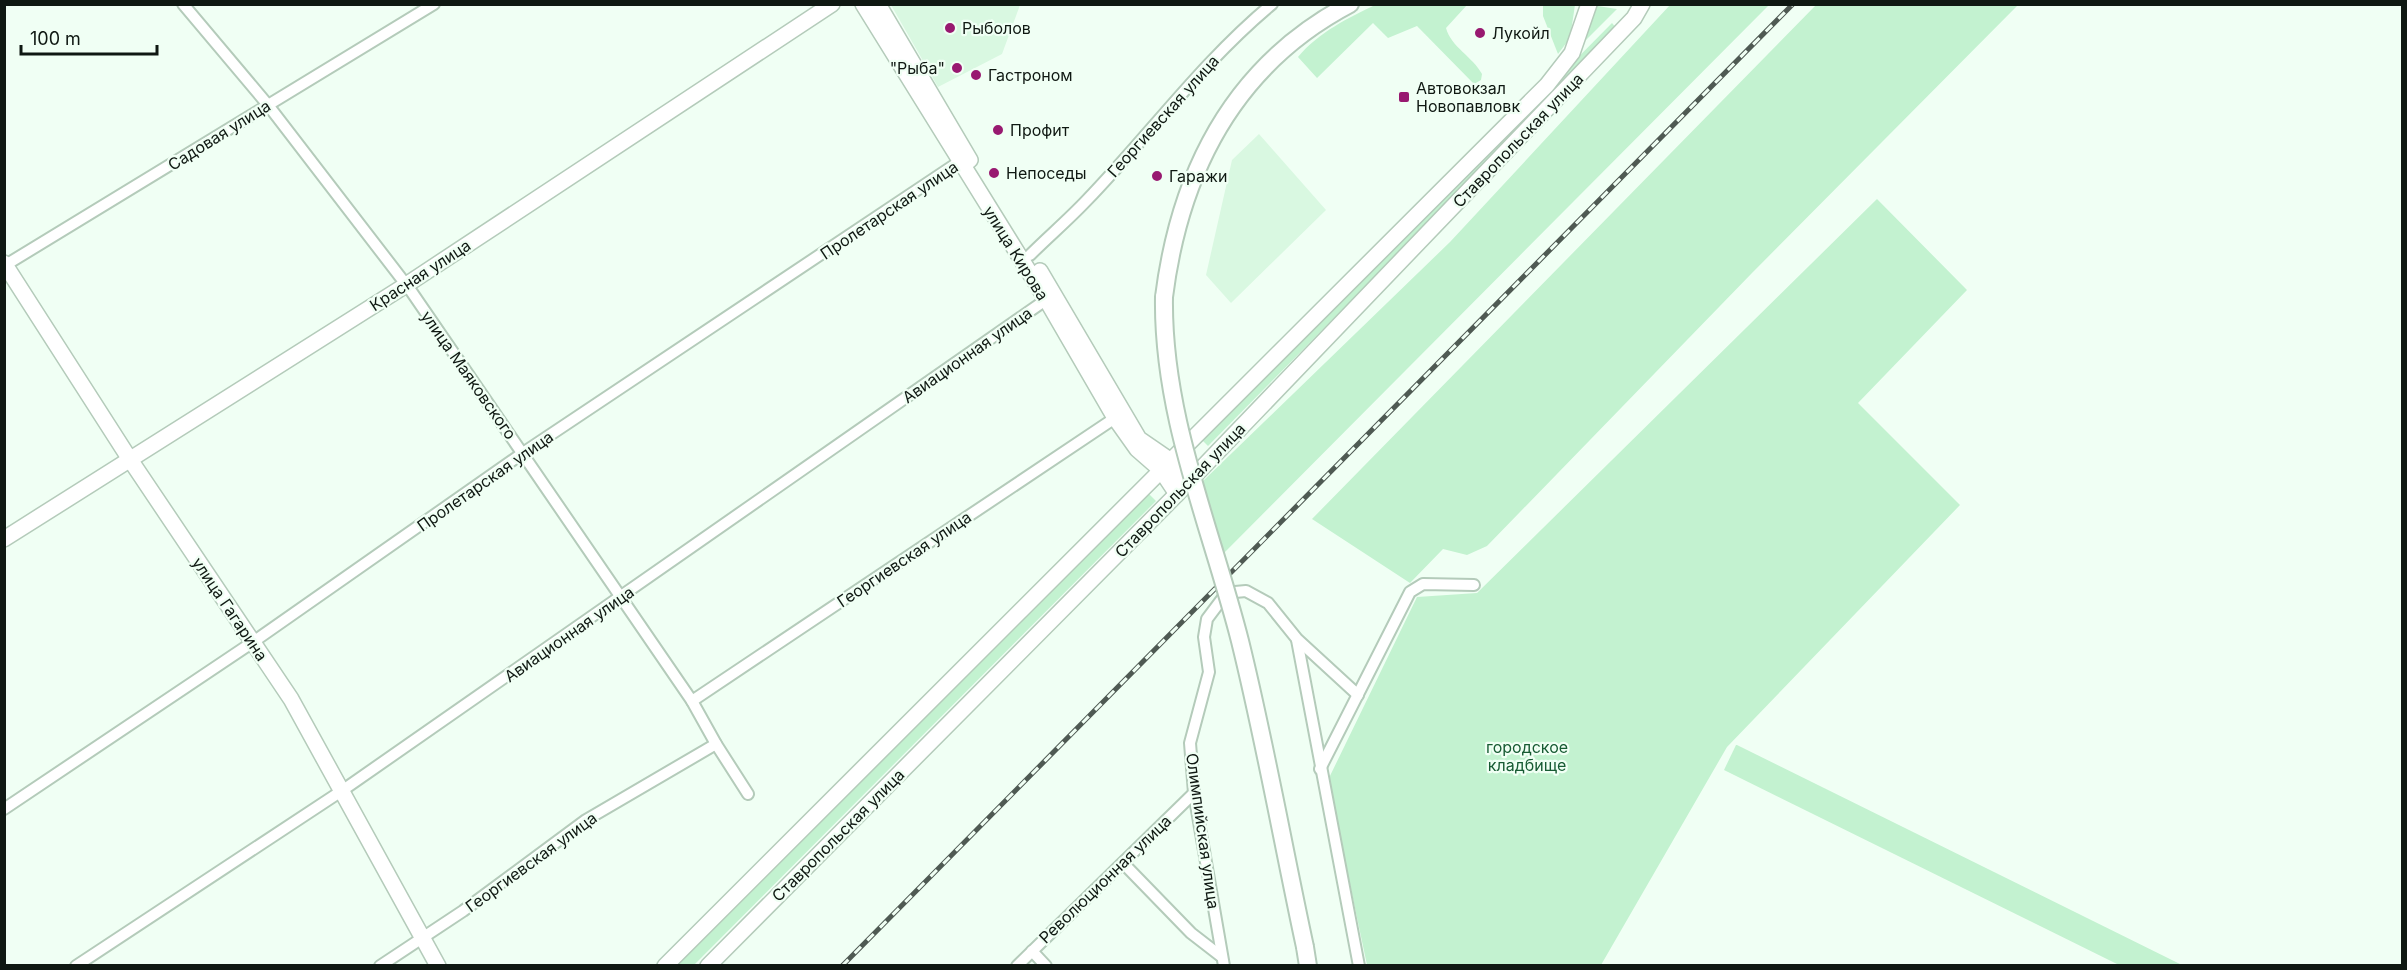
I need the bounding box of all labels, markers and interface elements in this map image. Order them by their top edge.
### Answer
scale bar [21,18,158,56]
place label: Рыболов [962,18,1031,38]
marker: Рыболов [943,21,957,35]
place label: Лукойл [1492,23,1550,43]
marker: Лукойл [1473,26,1487,40]
text: 100 m [30,28,81,49]
street label: Георгиевская улица [1103,51,1223,181]
place label: "Рыба" [890,58,945,78]
marker: "Рыба" [950,61,964,75]
place label: Гастроном [988,65,1073,85]
marker: Гастроном [969,68,983,82]
street label: Ставропольская улица [1449,69,1587,211]
place label: Автовокзал Новопавловк [1416,78,1520,116]
marker: Автовокзал Новопавловк [1397,90,1411,104]
street label: Садовая улица [164,95,274,175]
place label: Профит [1010,120,1070,140]
marker: Профит [991,123,1005,137]
street label: Пролетарская улица [816,157,962,263]
place label: Непоседы [1006,163,1087,183]
marker: Непоседы [987,166,1001,180]
place label: Гаражи [1169,166,1227,186]
marker: Гаражи [1150,169,1164,183]
street label: улица Кирова [979,202,1053,304]
street label: Красная улица [366,235,474,315]
street label: Авиационная улица [898,303,1036,407]
street label: улица Маяковского [417,307,521,443]
street label: Ставропольская улица [1111,419,1249,561]
street label: Пролетарская улица [413,426,557,536]
street label: Георгиевская улица [833,507,975,611]
street label: улица Гагарина [188,553,272,665]
street label: Авиационная улица [500,582,638,686]
park label: городское кладбище [1486,737,1568,775]
street label: Олимпийская улица [1182,752,1224,910]
street label: Ставропольская улица [768,765,908,905]
street label: Георгиевская улица [461,808,601,916]
street label: Революционная улица [1035,811,1175,947]

